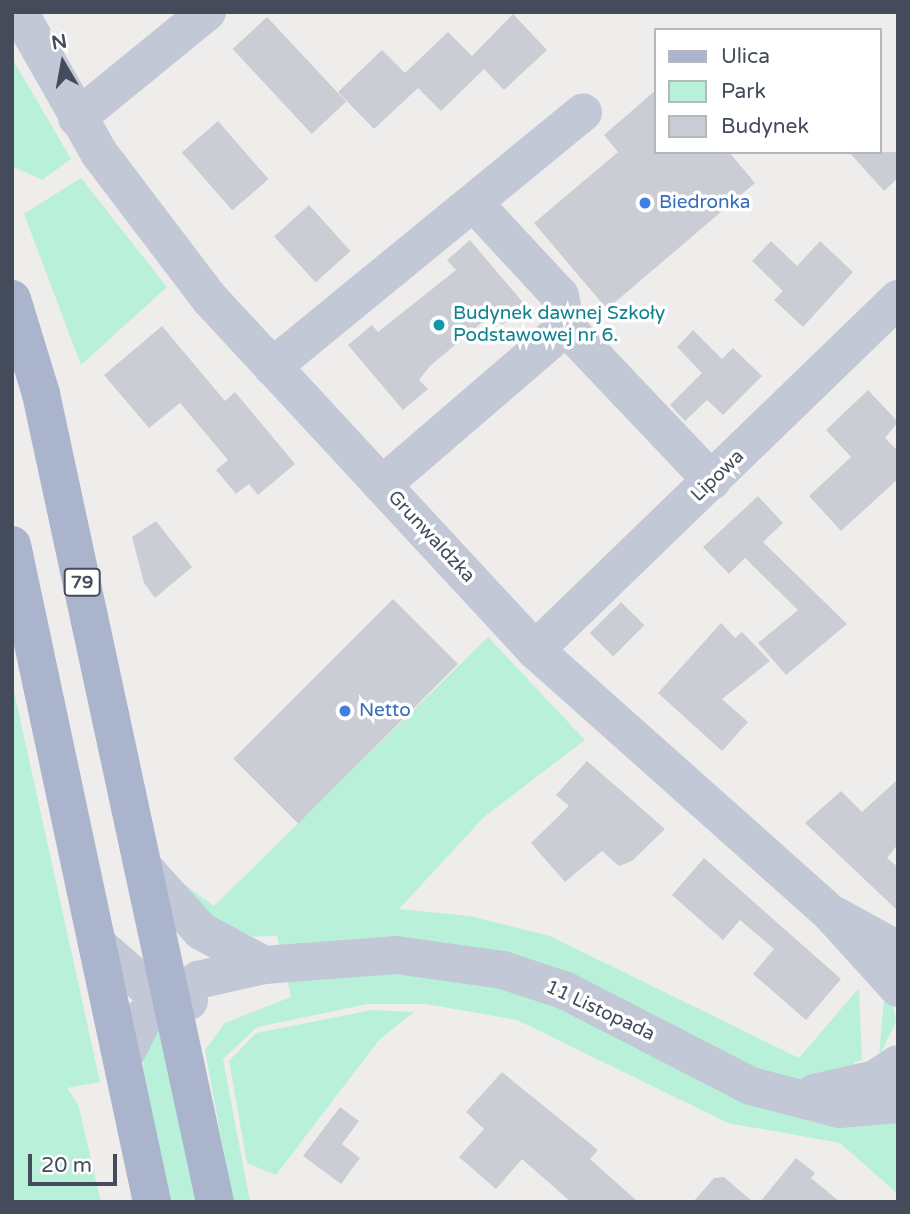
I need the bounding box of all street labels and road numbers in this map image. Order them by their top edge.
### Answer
street label: Lipowa [687,445,749,507]
street label: Grunwaldzka [383,486,479,588]
road number: 79 [63,568,101,596]
street label: 11 Listopada [542,976,658,1046]

